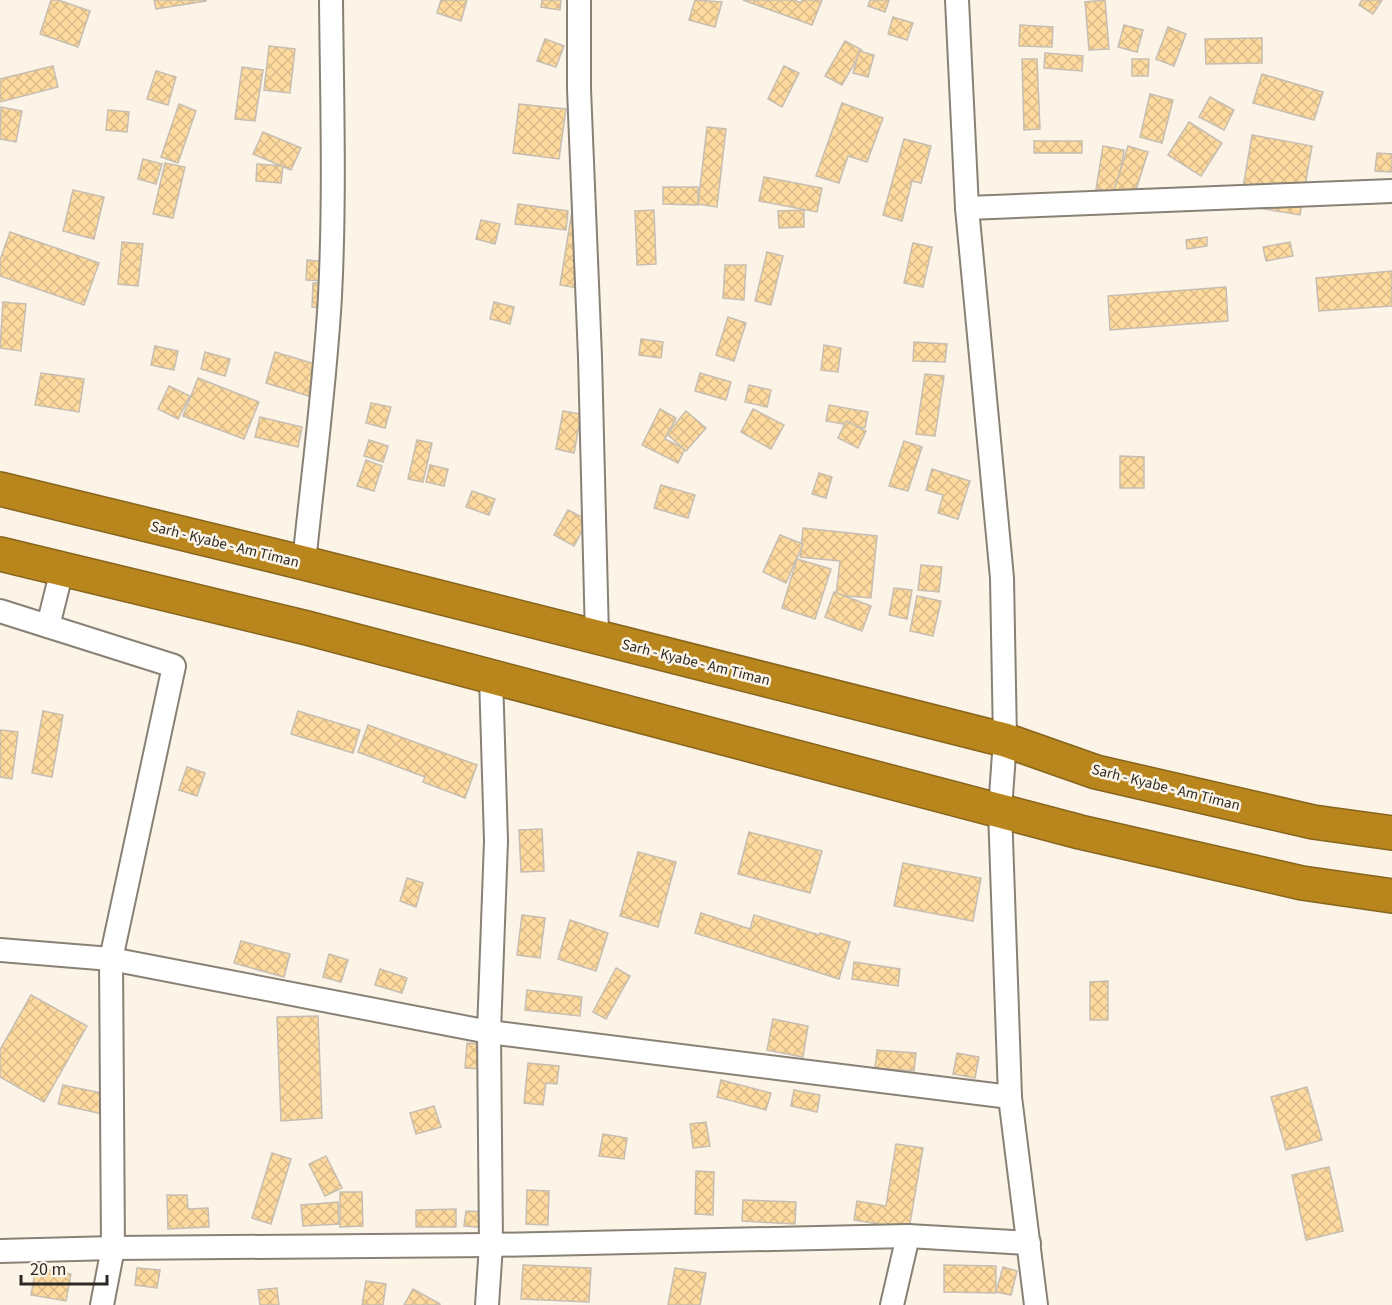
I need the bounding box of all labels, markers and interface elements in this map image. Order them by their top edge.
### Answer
street label: Sarh - Kyabe - Am Timan [149,516,301,573]
street label: Sarh - Kyabe - Am Timan [620,634,772,691]
street label: Sarh - Kyabe - Am Timan [1090,759,1242,816]
scale bar [21,1248,106,1286]
text: 20 m [30,1257,66,1282]

